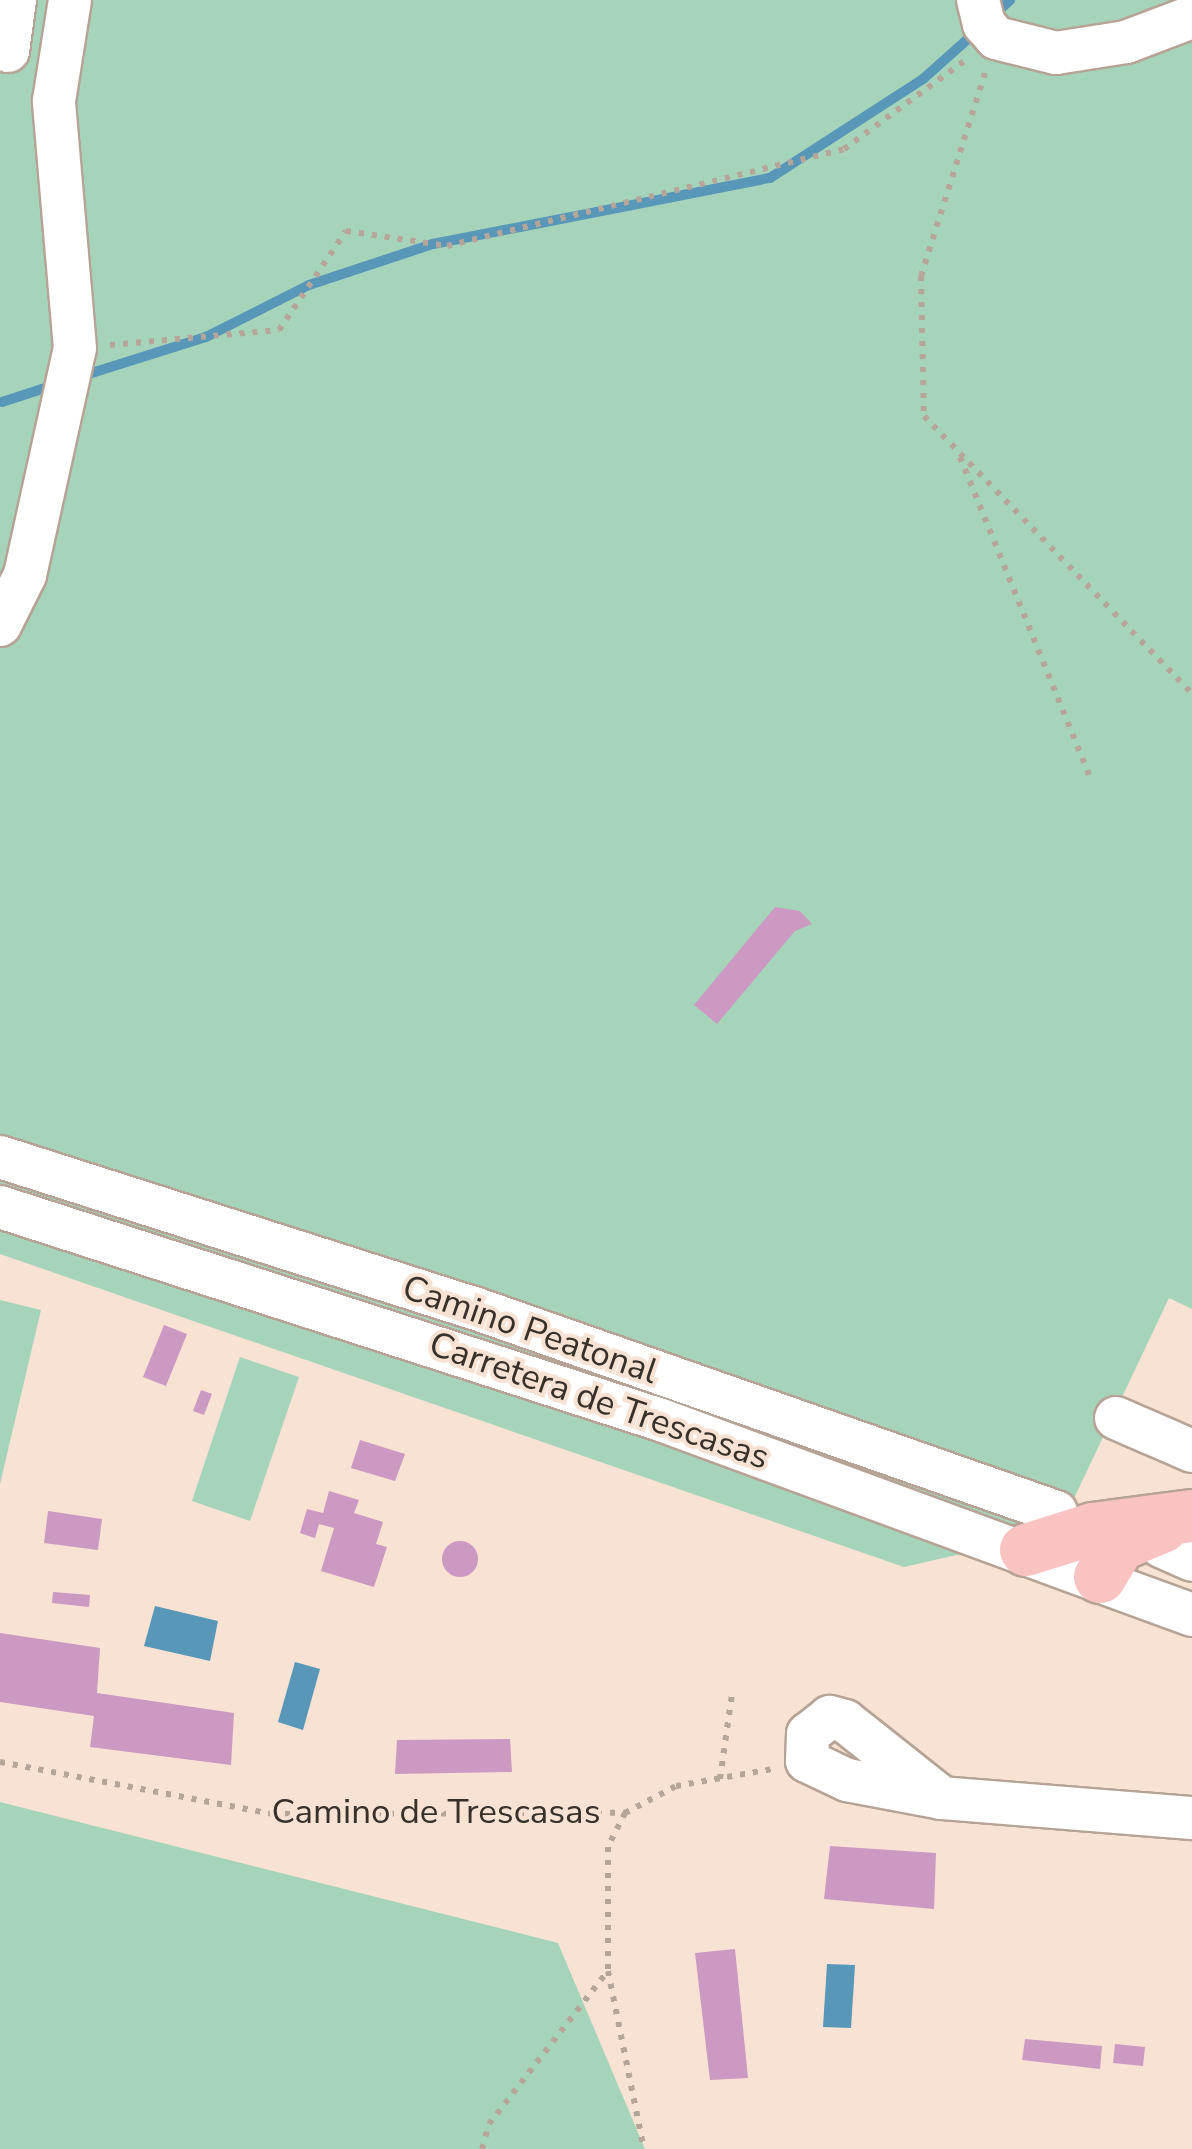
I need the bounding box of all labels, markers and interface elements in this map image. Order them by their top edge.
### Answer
street label: Camino Peatonal [397,1267,663,1393]
street label: Carretera de Trescasas [424,1323,774,1479]
street label: Camino de Trescasas [272,1791,600,1833]

